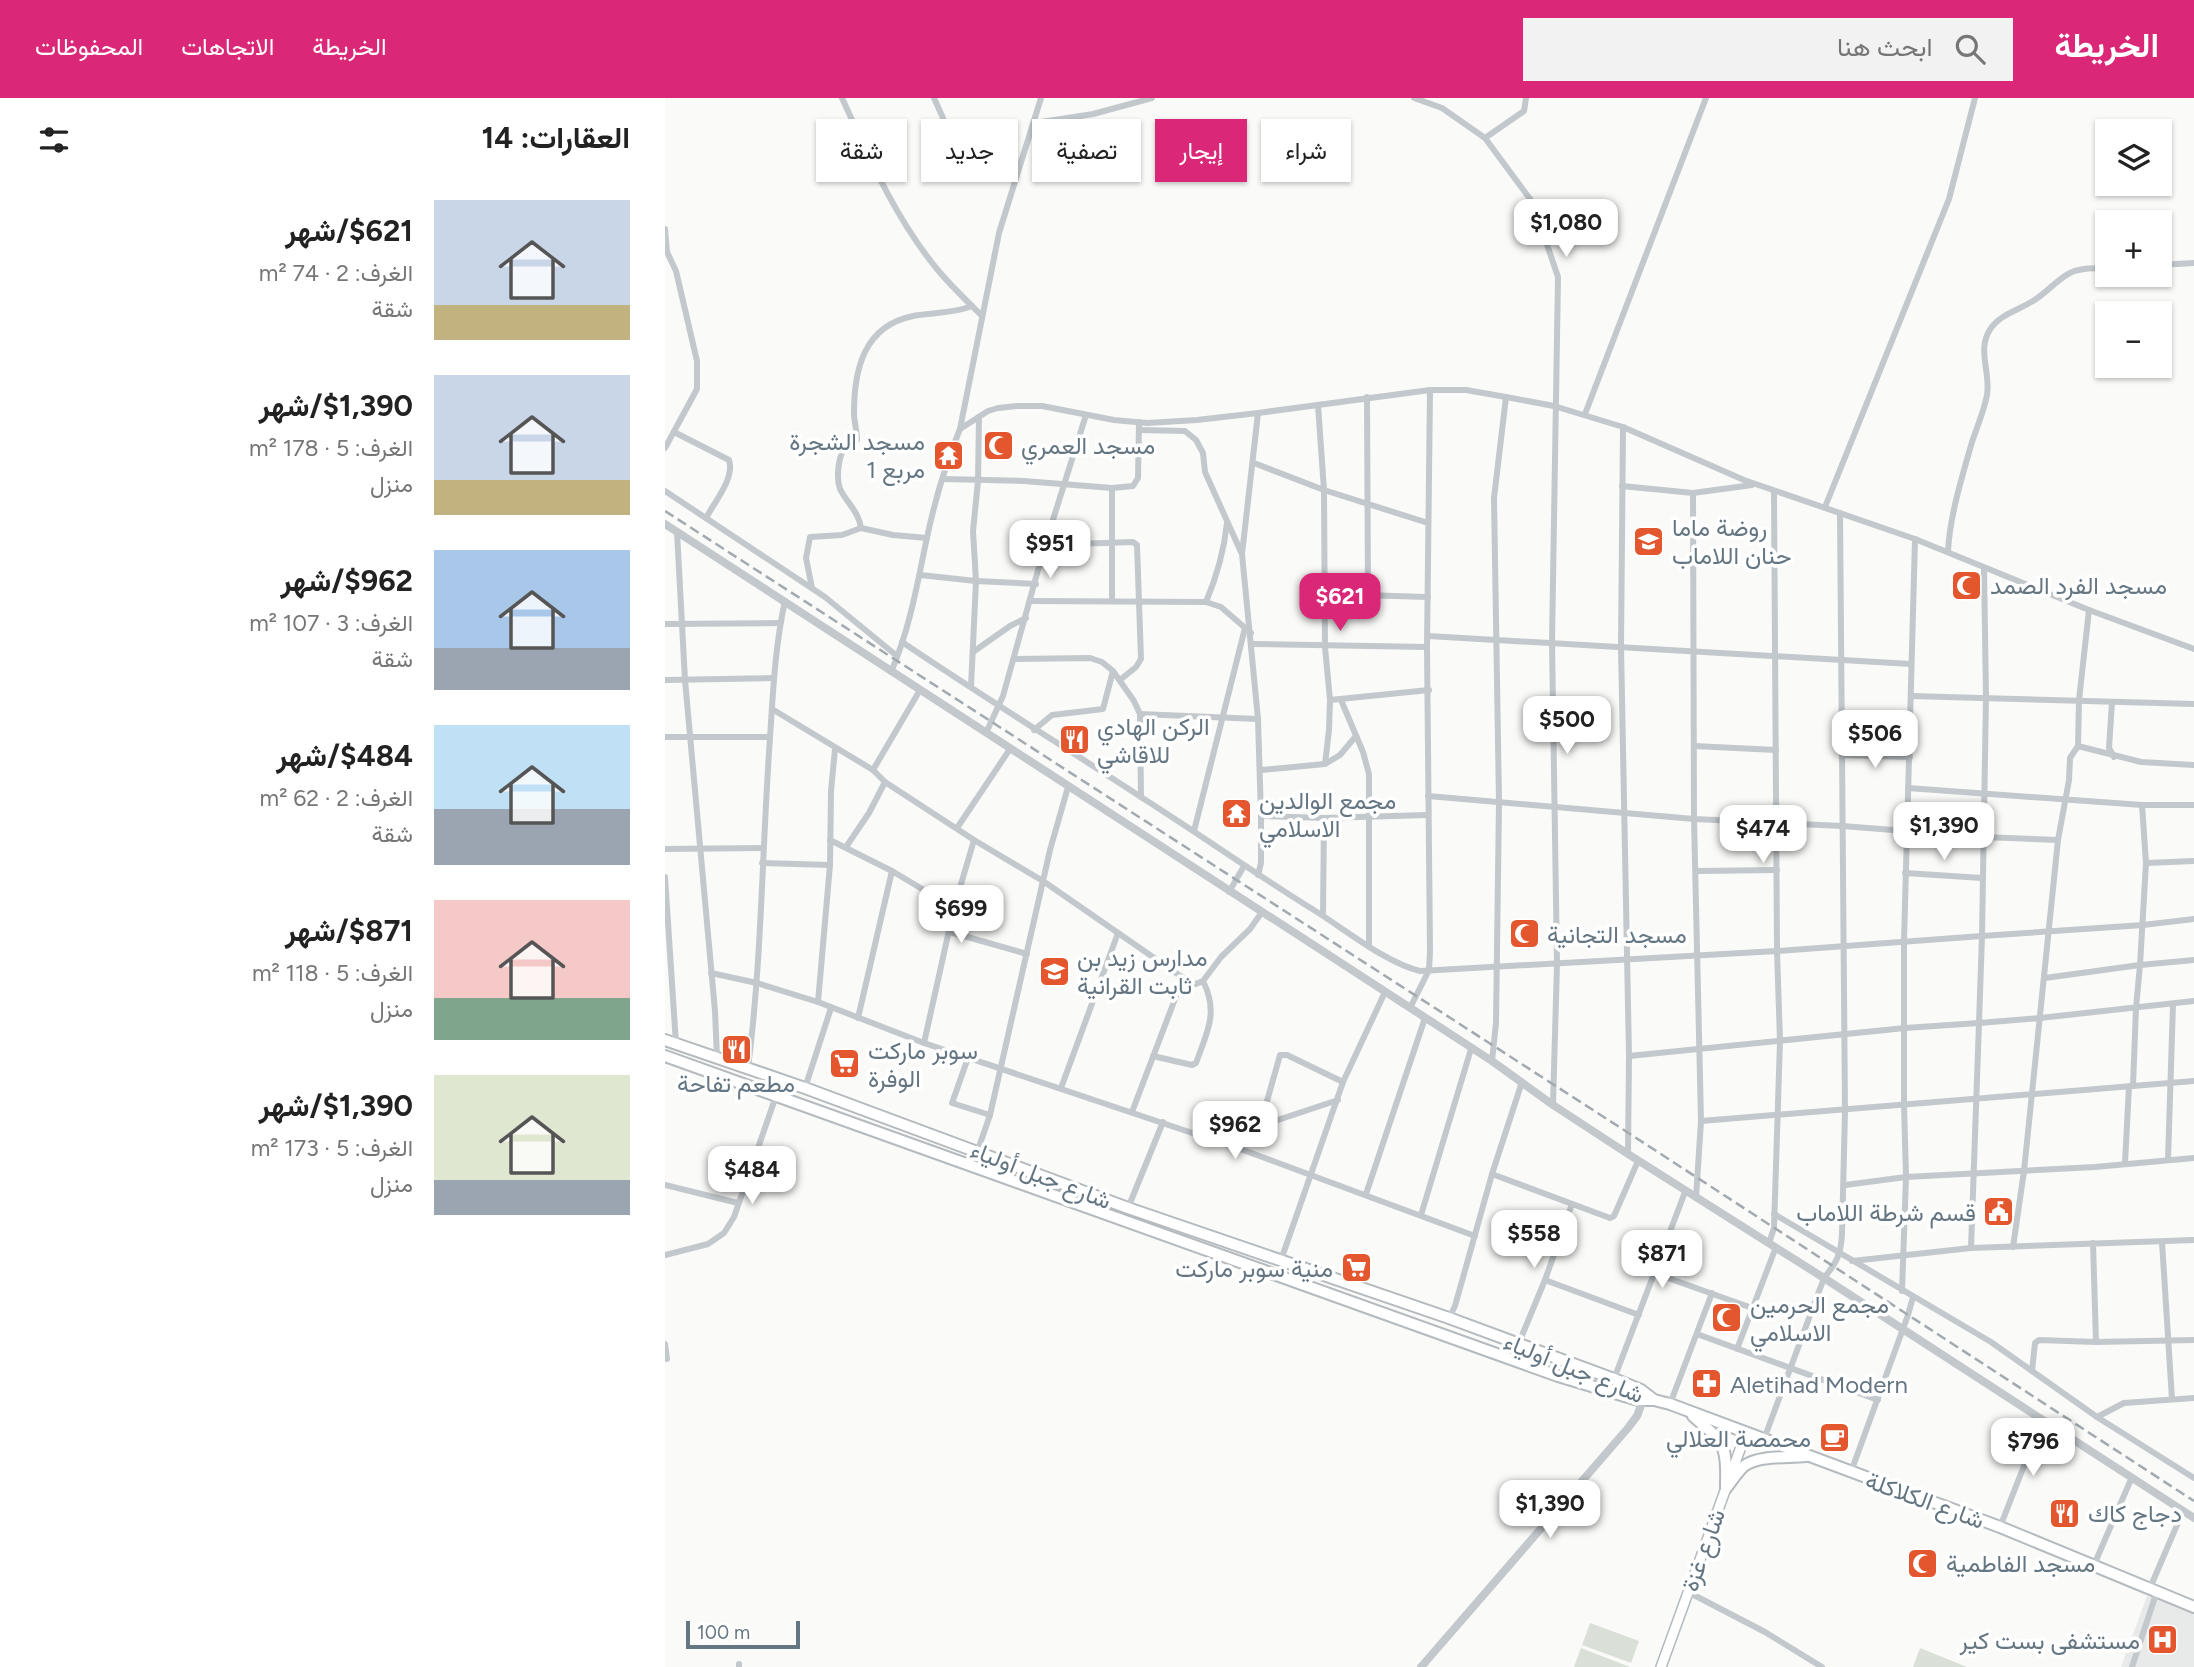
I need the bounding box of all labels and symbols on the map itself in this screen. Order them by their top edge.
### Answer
pin: $1,080 [1509,200,1623,259]
place label: مسجد الشجرة مربع 1 [789,427,925,487]
mosque icon: مسجد العمري [981,428,1015,462]
place label: مسجد العمري [1021,431,1155,465]
temple icon: مسجد الشجرة مربع 1 [931,438,965,472]
place label: روضة ماما حنان اللاماب [1672,513,1792,570]
pin: $951 [1009,520,1091,580]
school or university icon: روضة ماما حنان اللاماب [1632,524,1666,558]
mosque icon: مسجد الفرد الصمد [1950,568,1984,602]
place label: مسجد الفرد الصمد [1990,571,2167,601]
pin: $621 [1299,574,1381,633]
pin: $500 [1526,696,1608,756]
pin: $506 [1834,710,1916,770]
place label: الركن الهادي للاقاشي [1097,712,1210,774]
restaurant icon: الركن الهادي للاقاشي [1057,723,1091,757]
place label: مجمع الوالدين الاسلامي [1259,786,1396,848]
temple icon: مجمع الوالدين الاسلامي [1219,797,1253,831]
pin: $1,390 [1887,802,2001,862]
pin: $474 [1722,806,1804,865]
pin: $699 [920,886,1002,945]
mosque icon: مسجد التجانية [1507,917,1541,951]
place label: مسجد التجانية [1547,920,1687,949]
place label: مدارس زيد بن ثابت القرانية [1077,943,1208,1001]
school or university icon: مدارس زيد بن ثابت القرانية [1037,954,1071,988]
restaurant icon: مطعم تفاحة [719,1032,753,1066]
place label: سوبر ماركت الوفرة [868,1036,978,1094]
supermarket icon: سوبر ماركت الوفرة [828,1047,862,1081]
place label: مطعم تفاحة [677,1069,795,1100]
pin: $962 [1194,1102,1276,1161]
street label: شارع جبل أولياء [966,1135,1115,1217]
pin: $484 [711,1146,793,1206]
public building icon: قسم شرطة اللاماب [1982,1195,2016,1229]
place label: قسم شرطة اللاماب [1796,1198,1976,1229]
pin: $558 [1493,1210,1575,1270]
pin: $871 [1621,1230,1703,1290]
supermarket icon: منية سوبر ماركت [1339,1251,1373,1285]
place label: منية سوبر ماركت [1175,1254,1333,1284]
place label: مجمع الحرمين الاسلامي [1750,1290,1889,1352]
mosque icon: مجمع الحرمين الاسلامي [1710,1301,1744,1335]
street label: شارع جبل أولياء [1499,1327,1648,1411]
pharmacy icon: Aletihad Modern [1690,1367,1724,1401]
place label: Aletihad Modern [1730,1370,1908,1399]
pin: $796 [1992,1418,2074,1478]
cafe icon: محمصة العلالي [1817,1421,1851,1455]
place label: محمصة العلالي [1666,1424,1811,1458]
street label: شارع الكلاكلة [1861,1465,1988,1537]
pin: $1,390 [1493,1480,1607,1540]
restaurant icon: دجاج كاك [2048,1496,2082,1530]
place label: دجاج كاك [2088,1499,2182,1530]
street label: شارع غزة [1675,1505,1733,1596]
mosque icon: مسجد الفاطمية [1906,1546,1940,1580]
place label: مسجد الفاطمية [1946,1549,2095,1578]
scale bar [686,1618,800,1650]
hospital icon: مستشفى بست كير [2146,1623,2180,1657]
place label: مستشفى بست كير [1959,1626,2140,1656]

